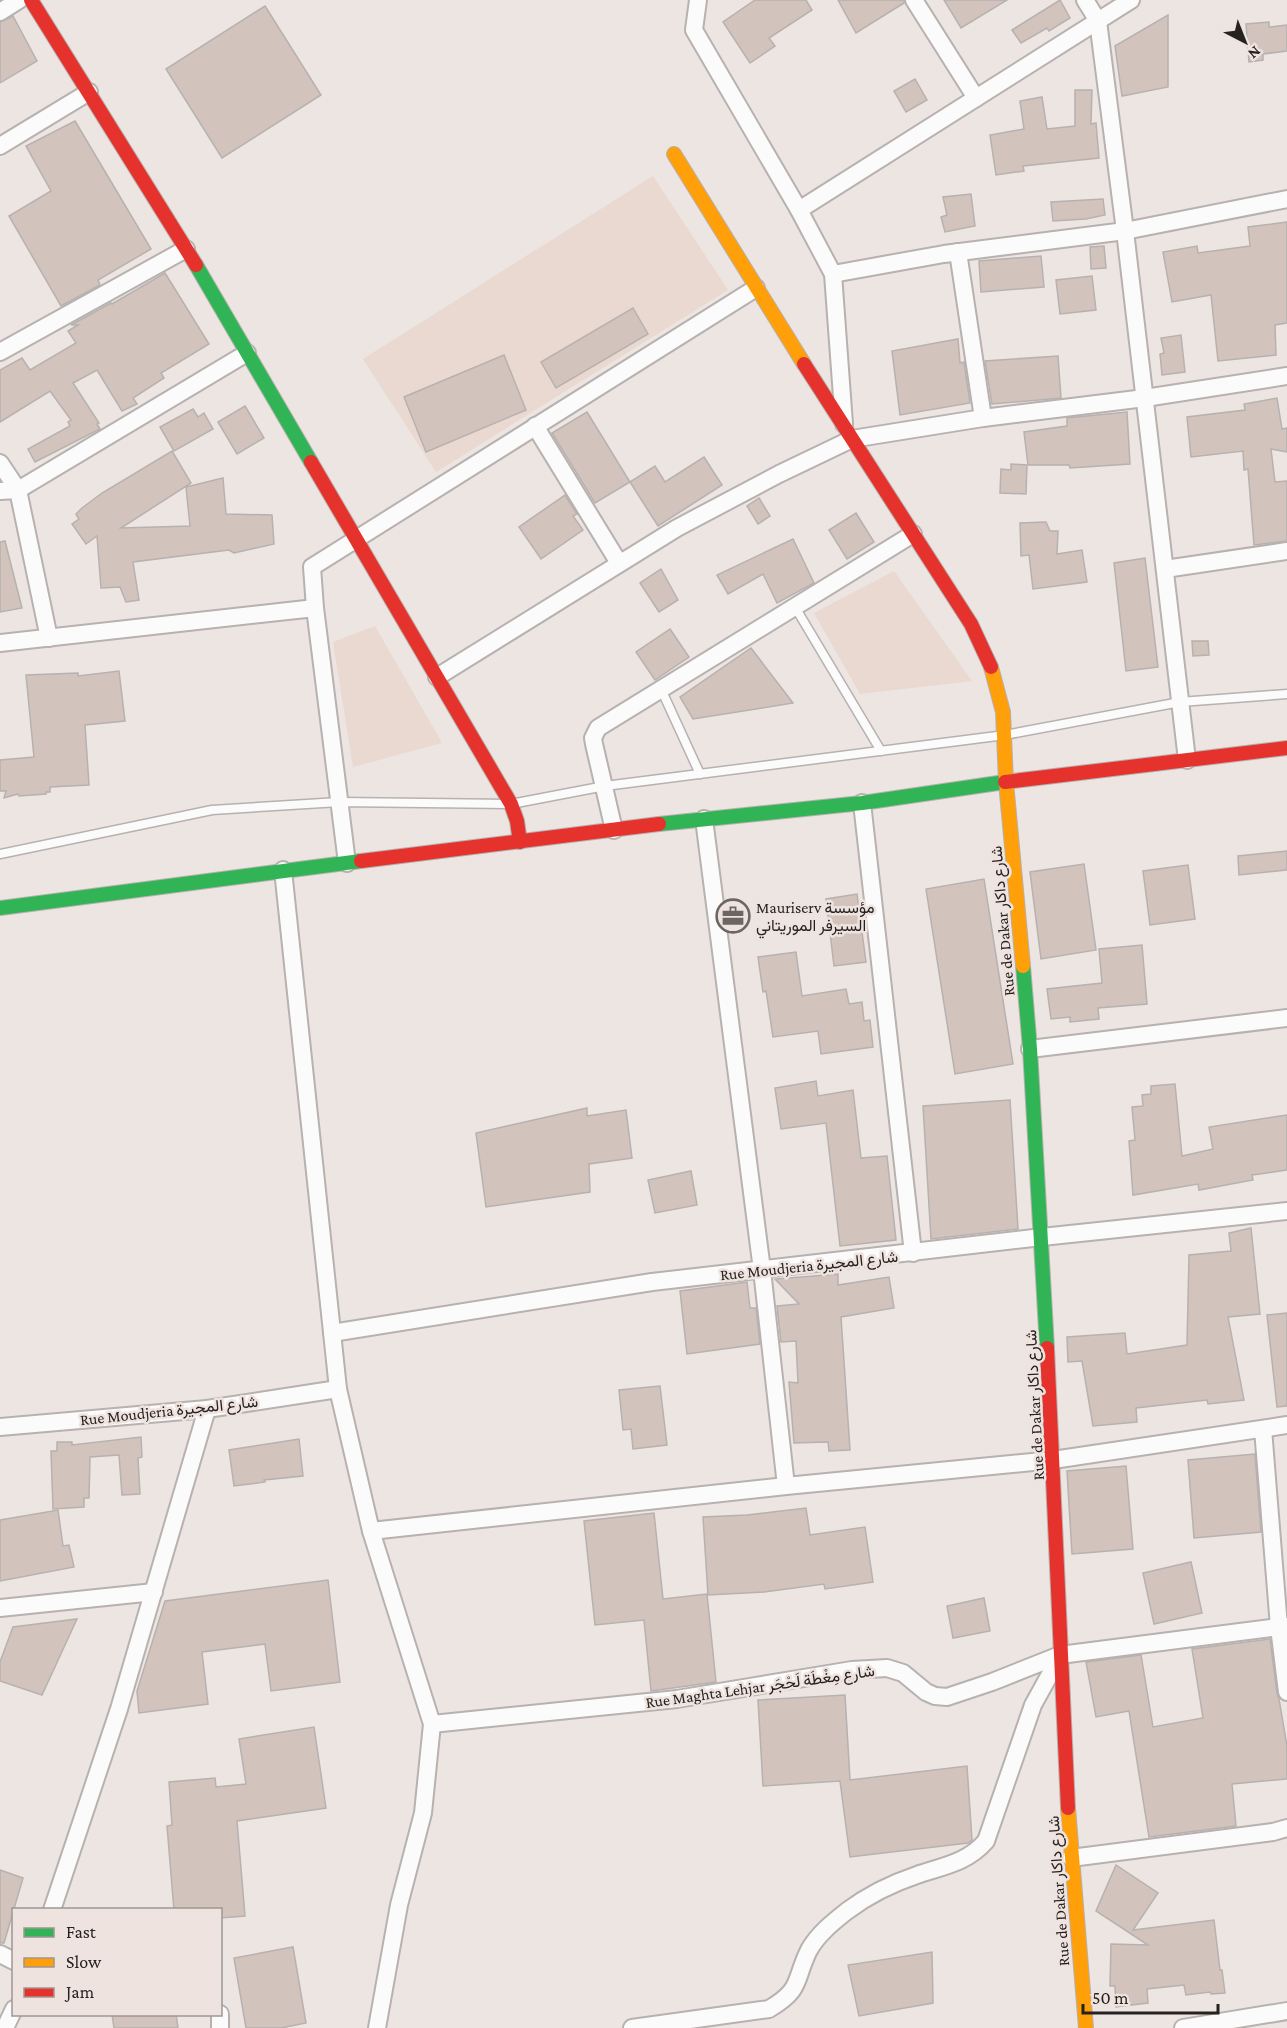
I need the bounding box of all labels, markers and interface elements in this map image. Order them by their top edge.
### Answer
north arrow [1215,12,1275,72]
text: N [1245,43,1264,63]
street label: Rue de Dakar شارع داكار [987,845,1021,997]
office icon: Mauriserv مؤسسة السيرفر الموريتاني [715,898,751,934]
place label: Mauriserv مؤسسة السيرفر الموريتاني [756,899,875,939]
street label: Rue Moudjeria شارع المجيرة [719,1248,899,1286]
street label: Rue de Dakar شارع داكار [1022,1329,1050,1481]
street label: Rue Moudjeria شارع المجيرة [79,1393,259,1431]
street label: Rue Maghta Lehjar شارع مِغْطَة لَحْجَر [644,1661,876,1714]
street label: Rue de Dakar شارع داكار [1045,1815,1075,1967]
legend [12,1908,222,2016]
text: Fast [66,1922,97,1942]
text: Slow [66,1952,102,1972]
scale bar [1083,1977,1218,2015]
text: Jam [64,1982,95,2002]
text: 50 m [1092,1988,1129,2008]

